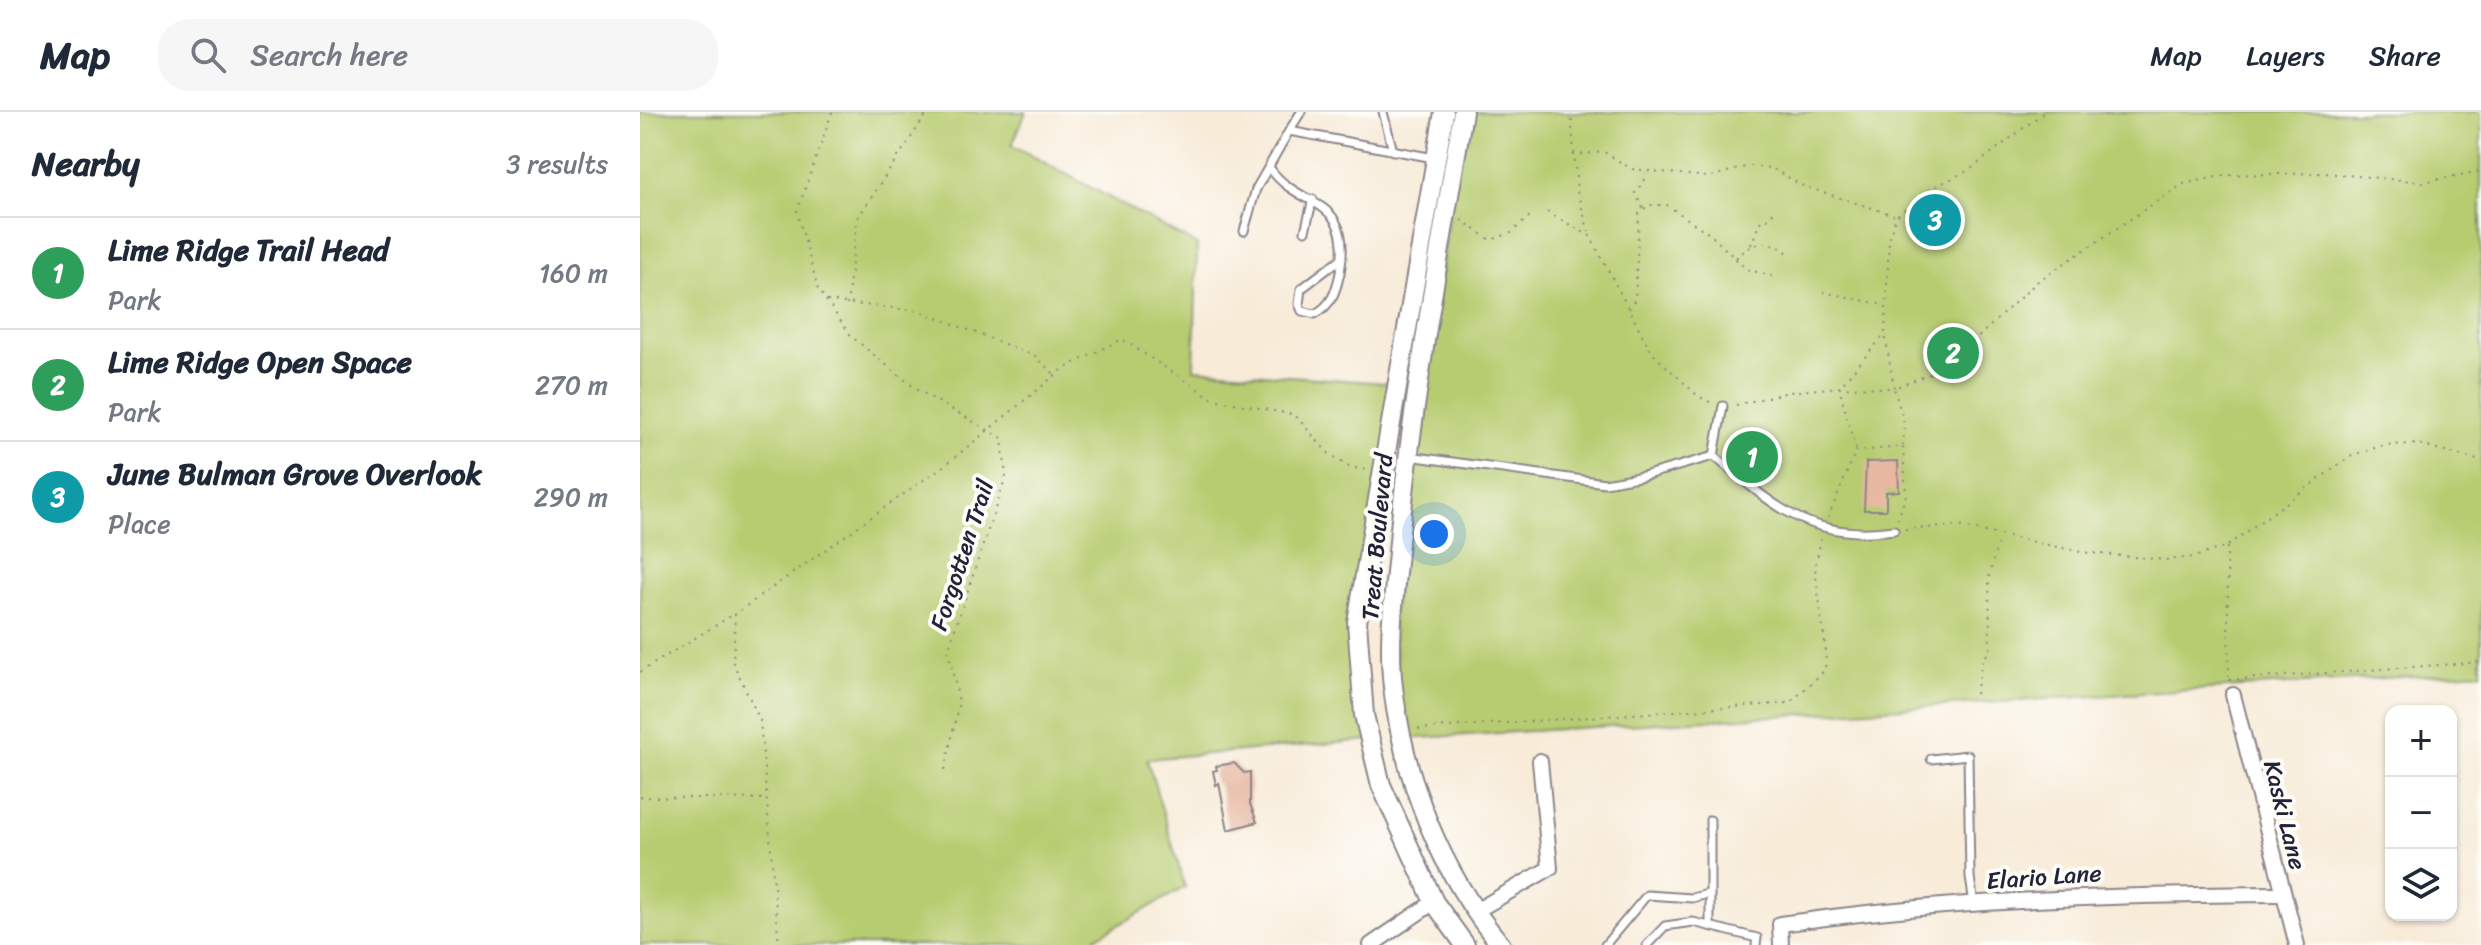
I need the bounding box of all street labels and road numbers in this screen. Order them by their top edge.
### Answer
street label: Treat Boulevard [1349,451,1405,622]
street label: Forgotten Trail [918,473,1007,636]
street label: Kaski Lane [2251,756,2319,874]
street label: Elario Lane [1985,852,2103,902]

